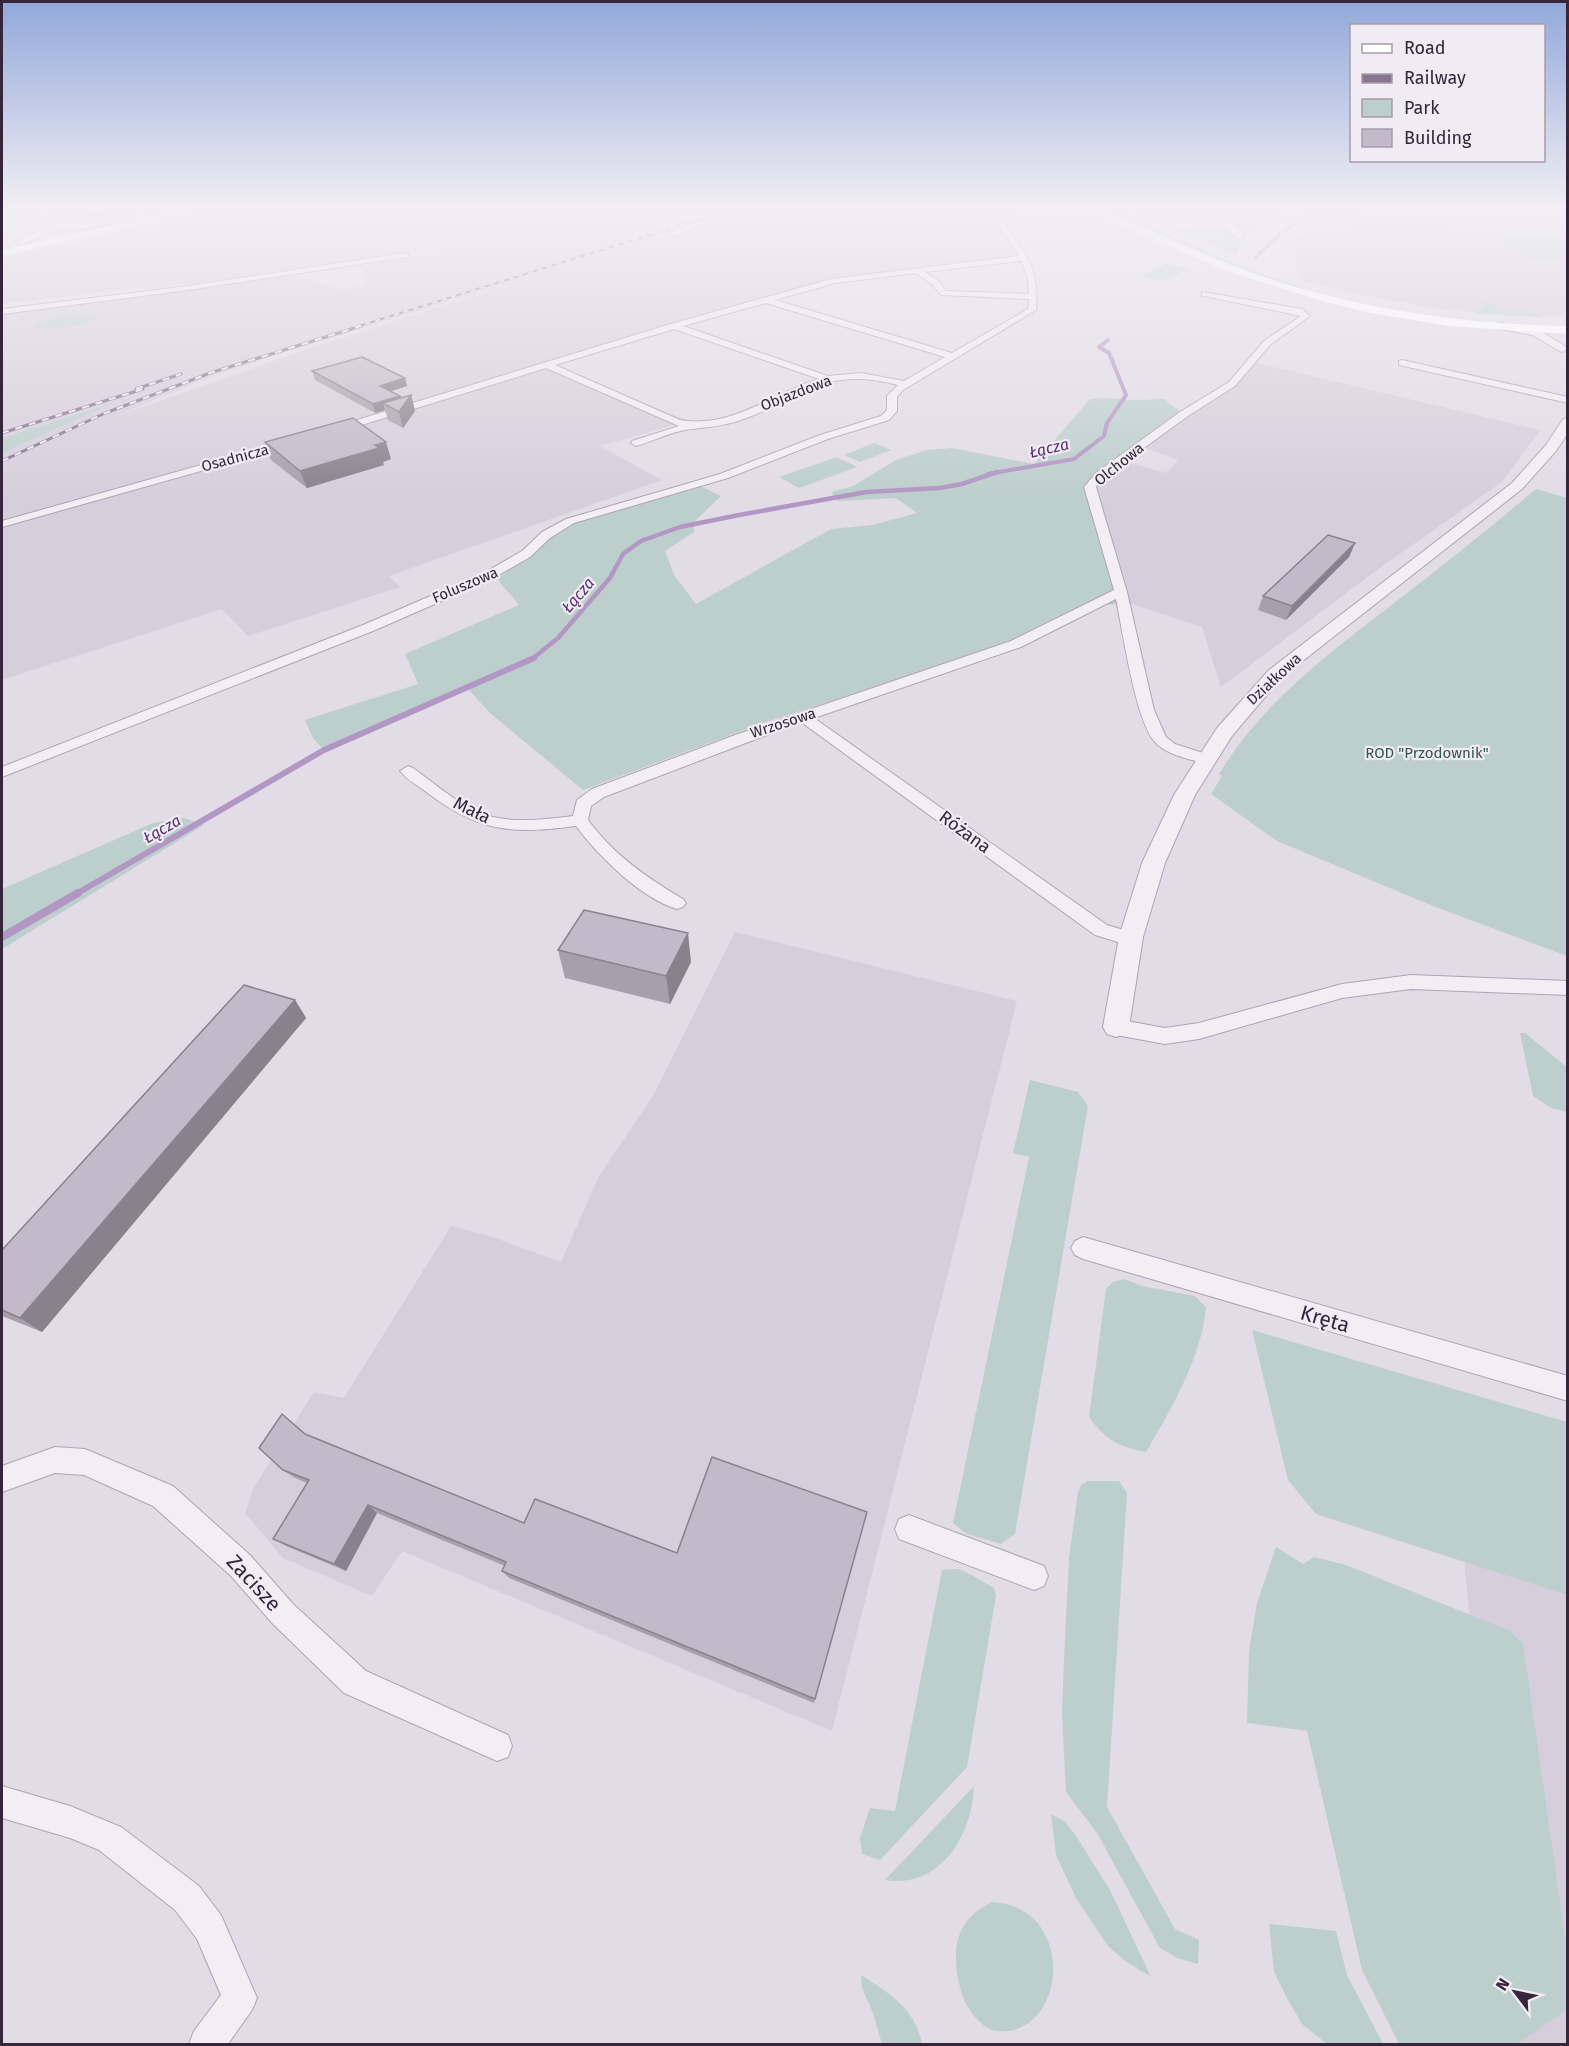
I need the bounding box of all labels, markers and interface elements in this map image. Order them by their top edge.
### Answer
legend [1350,24,1545,162]
text: Road [1404,37,1446,59]
text: Railway [1404,67,1466,89]
text: Park [1404,97,1440,119]
text: Building [1404,127,1472,149]
street label: Objazdowa [758,371,834,415]
water label: Łącza [1027,434,1071,463]
street label: Olchowa [1091,439,1147,489]
street label: Osadnicza [199,440,271,476]
street label: Foluszowa [429,563,501,607]
water label: Łącza [558,574,599,617]
street label: Działkowa [1243,649,1305,709]
street label: Wrzosowa [748,704,818,742]
park label: ROD "Przodownik" [1365,744,1489,762]
street label: Mała [450,792,494,828]
street label: Różana [935,806,995,858]
water label: Łącza [140,811,185,848]
street label: Kręta [1297,1300,1353,1338]
street label: Zacisze [221,1549,287,1617]
north arrow [1485,1962,1545,2022]
text: N [1492,1975,1514,1994]

